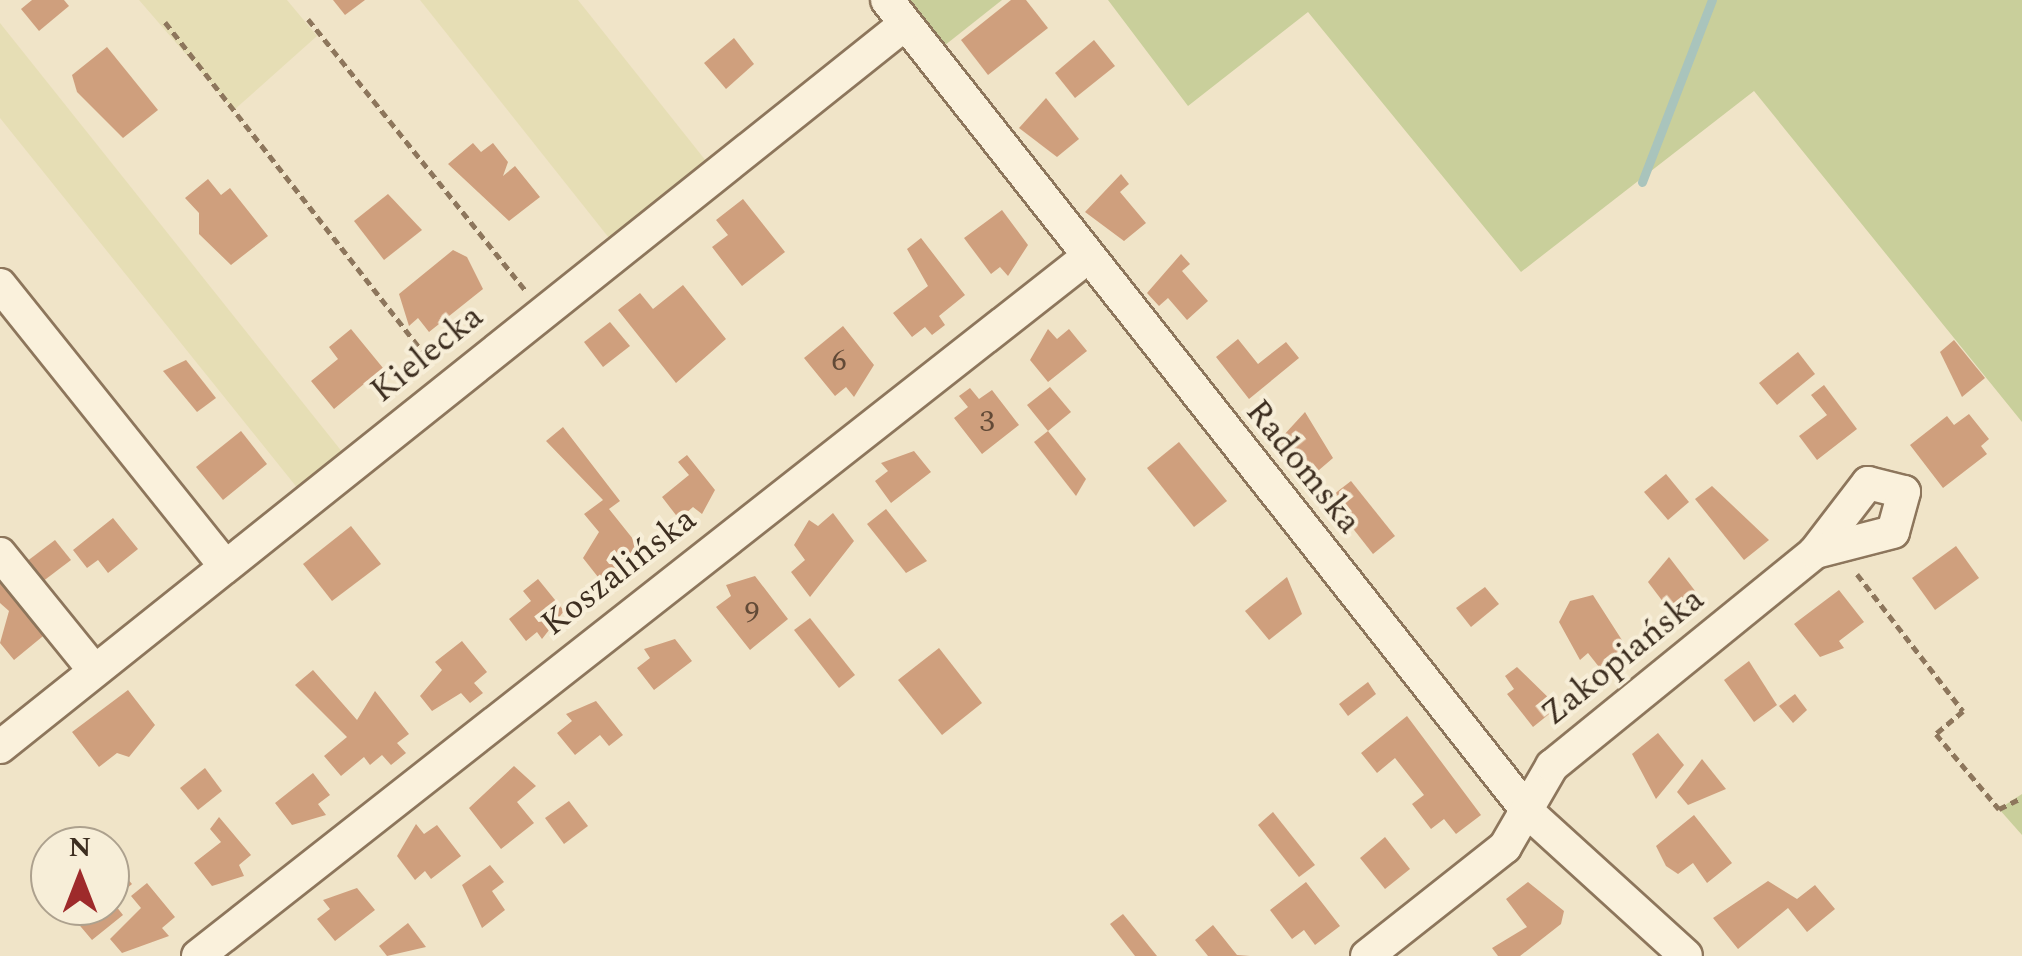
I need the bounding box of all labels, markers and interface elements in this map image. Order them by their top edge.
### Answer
street label: Kielecka [362,296,492,412]
house number: 6 [832,343,846,379]
street label: Radomska [1236,391,1370,543]
house number: 3 [980,404,994,440]
street label: Koszalińska [533,499,705,645]
street label: Zakopiańska [1533,579,1713,735]
house number: 9 [745,595,759,631]
north arrow [30,826,130,926]
text: N [69,826,91,869]

